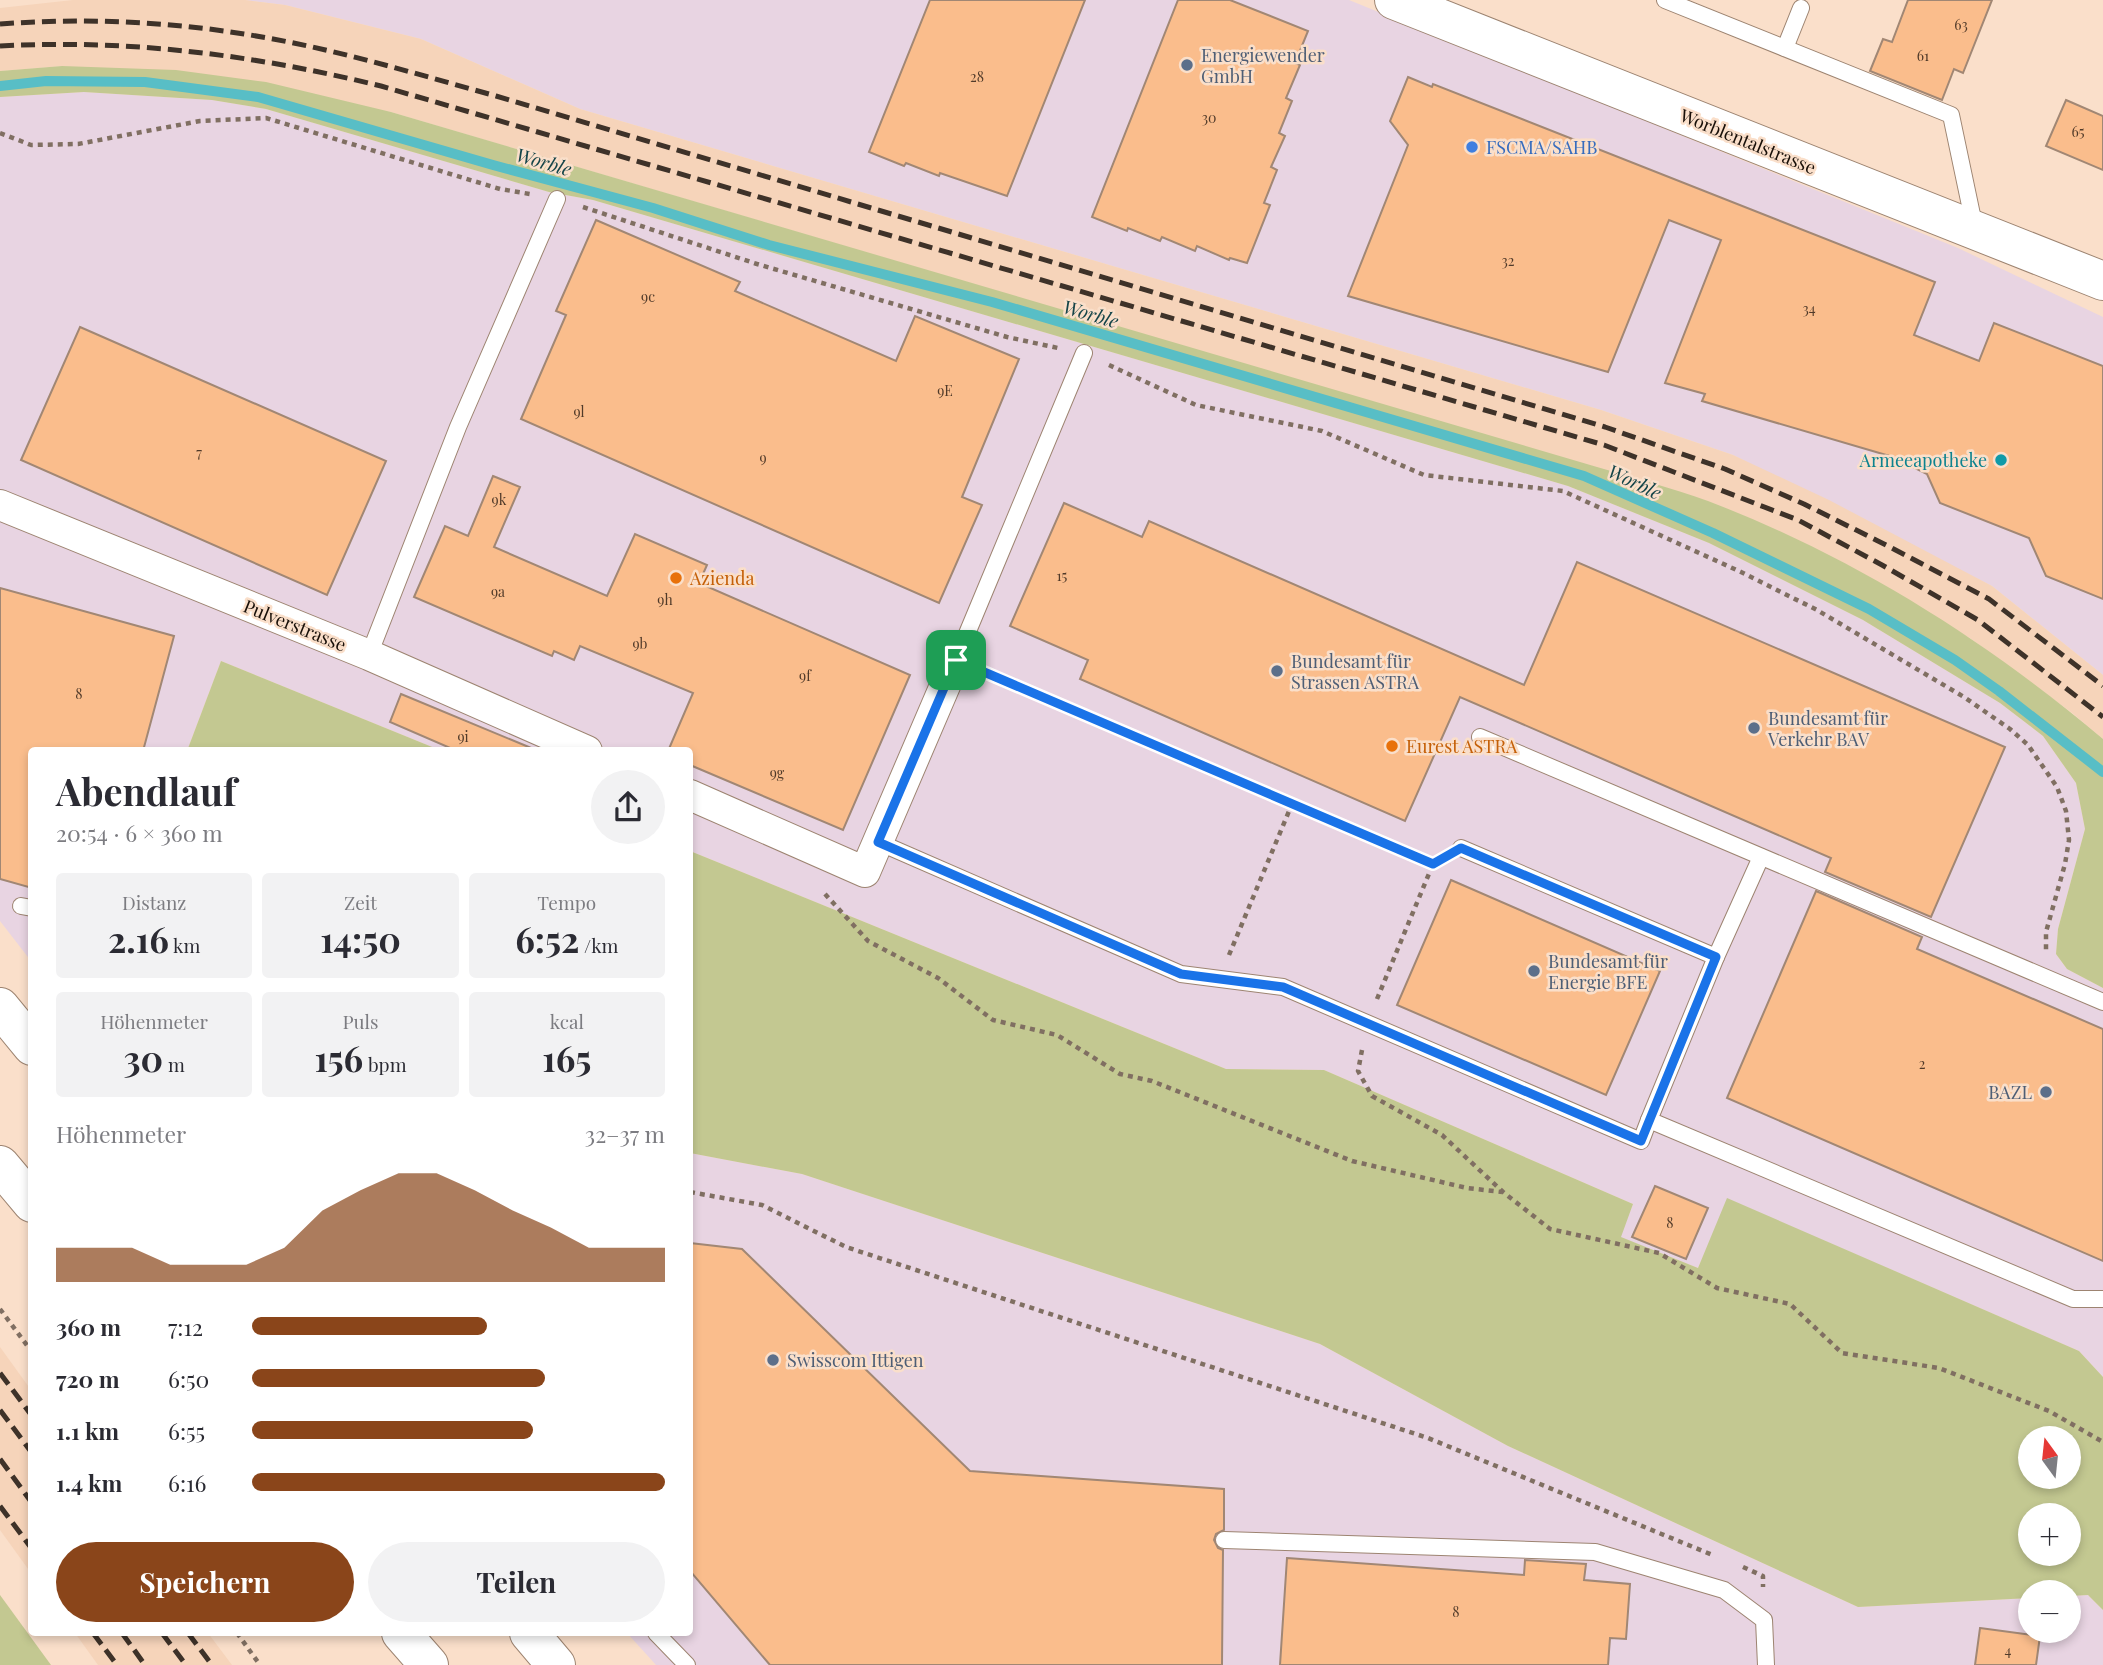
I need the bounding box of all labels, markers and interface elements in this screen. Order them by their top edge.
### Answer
house number: 63 [1954,15,1968,34]
place label: Energiewender GmbH [1201,43,1325,88]
house number: 61 [1917,46,1929,65]
marker: Energiewender GmbH [1179,57,1195,73]
house number: 28 [970,67,984,86]
street label: Worblentalstrasse [1676,102,1819,179]
house number: 30 [1202,108,1216,127]
house number: 65 [2071,122,2085,141]
place label: FSCMA/SAHB [1486,135,1598,159]
marker: FSCMA/SAHB [1464,139,1480,155]
water label: Worble [513,141,575,181]
house number: 32 [1501,251,1515,270]
house number: 9c [641,287,655,306]
water label: Worble [1060,293,1122,333]
house number: 34 [1802,299,1816,318]
house number: 9E [937,381,953,400]
house number: 9l [573,402,585,421]
house number: 7 [196,443,202,462]
house number: 9 [759,448,767,467]
place label: Armeeapotheke [1859,448,1987,472]
marker: Armeeapotheke [1993,452,2009,468]
water label: Worble [1604,457,1666,505]
house number: 9k [492,490,507,509]
place label: Azienda [689,566,754,590]
house number: 15 [1057,566,1068,585]
marker: Azienda [668,570,684,586]
house number: 9a [491,582,505,601]
house number: 9h [657,590,673,609]
street label: Pulverstrasse [240,594,350,656]
pin [926,630,986,690]
house number: 9b [632,634,648,653]
icon: arrive [937,641,975,679]
place label: Bundesamt für Strassen ASTRA [1291,649,1420,694]
marker: Bundesamt für Strassen ASTRA [1269,663,1285,679]
house number: 9f [799,666,812,685]
house number: 8 [75,684,83,703]
place label: Bundesamt für Verkehr BAV [1767,706,1888,751]
marker: Bundesamt für Verkehr BAV [1746,720,1762,736]
house number: 9i [457,727,469,746]
place label: Eurest ASTRA [1406,734,1518,758]
marker: Eurest ASTRA [1384,738,1400,754]
house number: 9g [770,763,785,782]
text: Abendlauf [56,765,237,816]
button: share [591,770,665,844]
text: 20:54 · 6 × 360 m [56,817,223,848]
text: Distanz [122,889,186,915]
text: Zeit [344,889,377,915]
text: Tempo [537,889,596,915]
text: 2.16 [108,915,169,962]
text: 14:50 [320,915,401,962]
text: 6:52 [515,915,579,962]
text: km [169,932,200,958]
text: /km [579,932,618,958]
place label: Bundesamt für Energie BFE [1548,949,1668,994]
marker: Bundesamt für Energie BFE [1526,963,1542,979]
text: Höhenmeter [100,1008,208,1034]
text: Puls [342,1008,379,1034]
text: kcal [550,1008,584,1034]
text: 30 [124,1034,163,1081]
text: 156 [314,1034,363,1081]
text: 165 [542,1034,591,1081]
text: m [163,1051,185,1077]
text: bpm [363,1051,407,1077]
house number: 2 [1919,1054,1926,1073]
place label: BAZL [1988,1080,2032,1104]
marker: BAZL [2038,1084,2054,1100]
text: Höhenmeter [56,1118,186,1149]
text: 32–37 m [585,1118,665,1149]
house number: 8 [1666,1213,1674,1232]
text: 360 m [56,1311,121,1342]
text: 7:12 [168,1311,203,1342]
place label: Swisscom Ittigen [787,1348,924,1372]
marker: Swisscom Ittigen [765,1352,781,1368]
text: 720 m [56,1363,120,1394]
text: 6:50 [168,1363,209,1394]
text: 1.1 km [56,1415,119,1446]
text: 6:55 [168,1415,205,1446]
north arrow [2018,1426,2081,1489]
map controls [2018,1426,2081,1643]
text: 1.4 km [56,1467,122,1498]
text: 6:16 [168,1467,206,1498]
button: + [2018,1503,2081,1566]
button: Speichern [56,1542,354,1622]
button: Teilen [368,1542,665,1622]
button: − [2018,1580,2081,1643]
house number: 8 [1452,1602,1460,1621]
house number: 4 [2005,1641,2012,1660]

